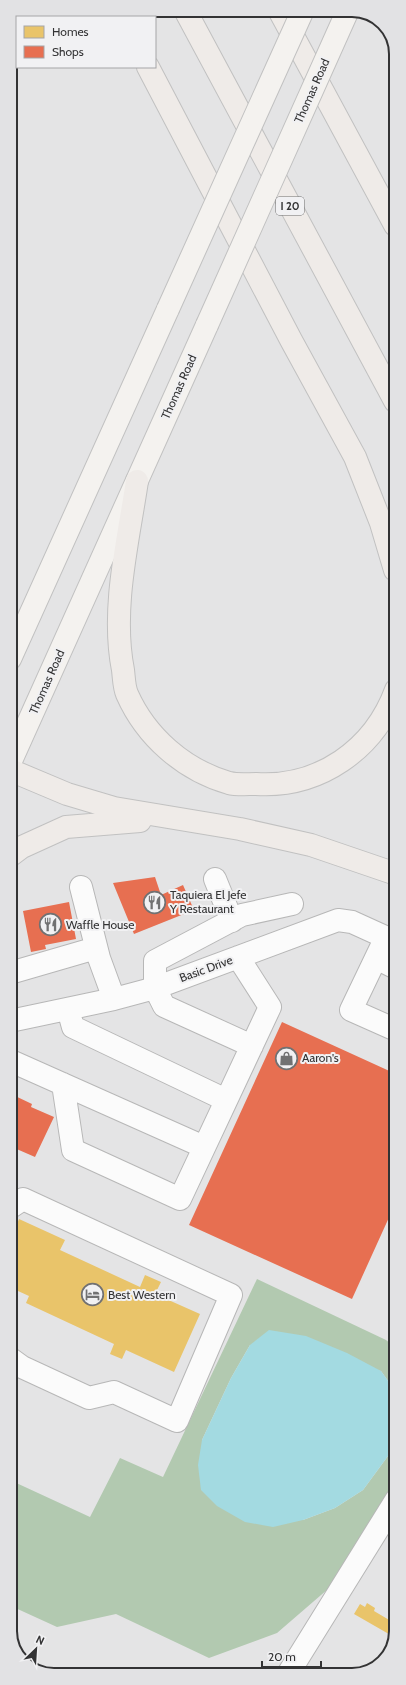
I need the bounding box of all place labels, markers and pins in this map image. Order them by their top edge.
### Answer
place label: Taquiera El Jefe Y Restaurant [169,887,246,916]
restaurant icon: Taquiera El Jefe Y Restaurant [142,889,168,915]
restaurant icon: Waffle House [37,912,63,938]
place label: Waffle House [66,917,134,932]
shop icon: Aaron's [274,1045,300,1071]
place label: Aaron's [302,1050,339,1065]
hotel icon: Best Western [79,1282,105,1308]
place label: Best Western [108,1287,176,1302]

